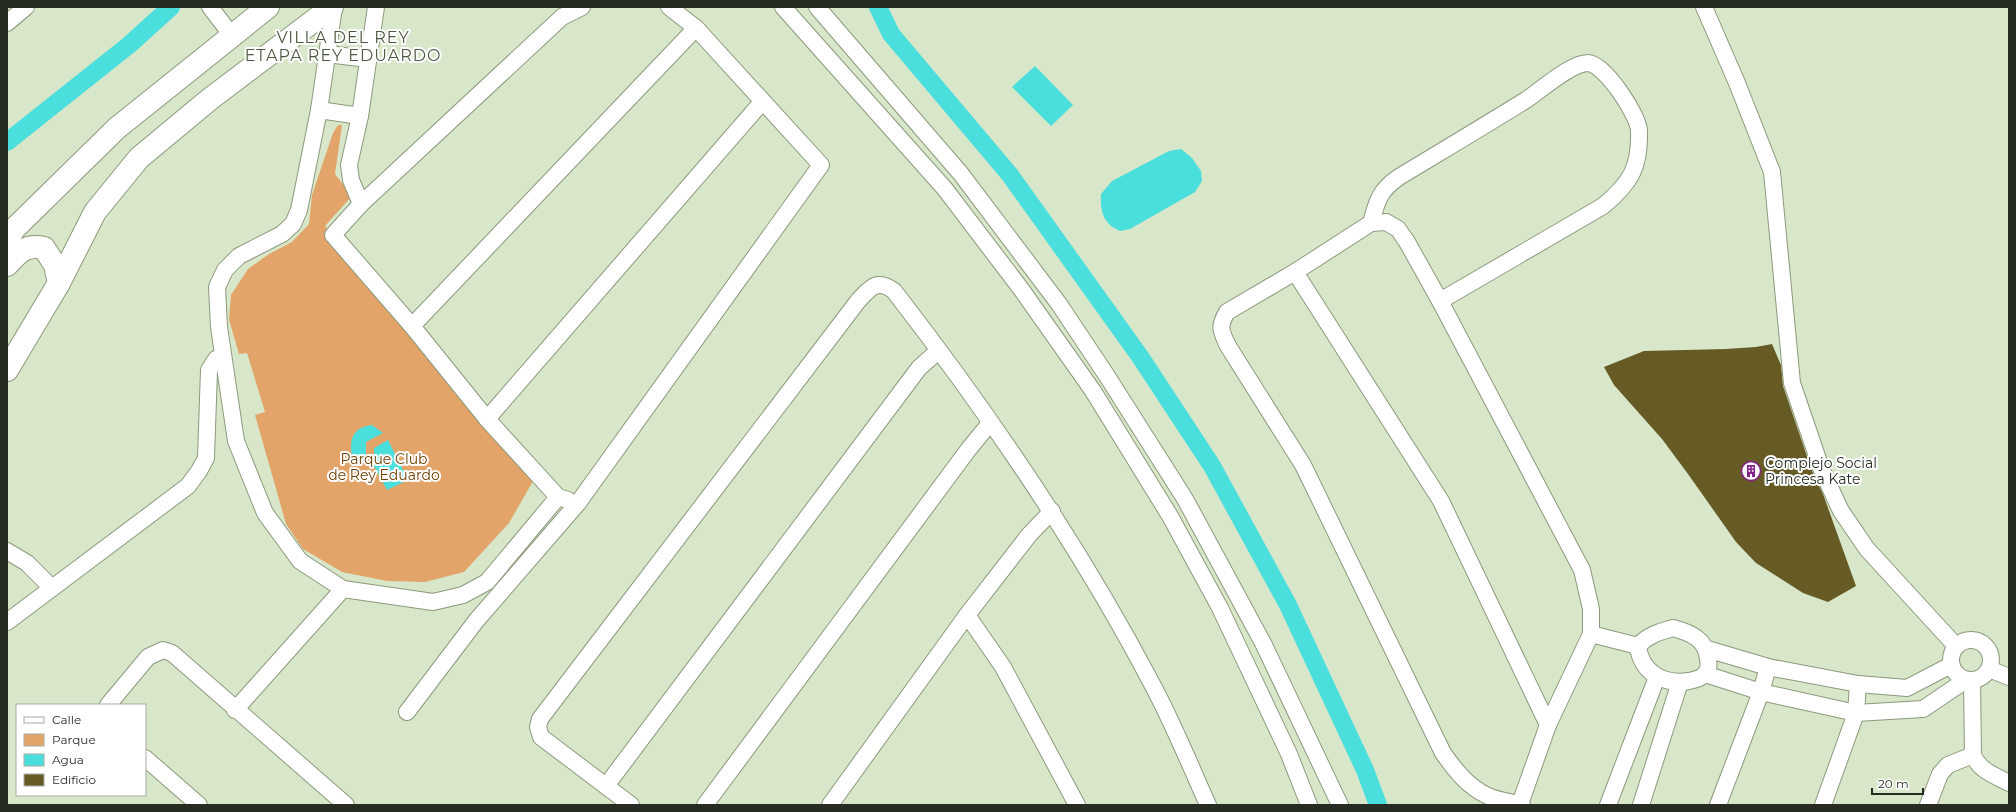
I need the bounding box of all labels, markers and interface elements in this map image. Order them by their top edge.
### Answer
district label: VILLA DEL REY ETAPA REY EDUARDO [245,28,441,65]
park label: Parque Club de Rey Eduardo [328,450,440,484]
place label: Complejo Social Princesa Kate [1765,454,1877,488]
building icon: Complejo Social Princesa Kate [1740,460,1762,482]
legend [16,704,146,796]
text: Calle [52,712,81,727]
text: Parque [52,732,96,747]
text: Agua [52,752,84,767]
scale bar [1872,770,1923,796]
text: Edificio [52,772,96,787]
text: 20 m [1878,776,1909,791]

